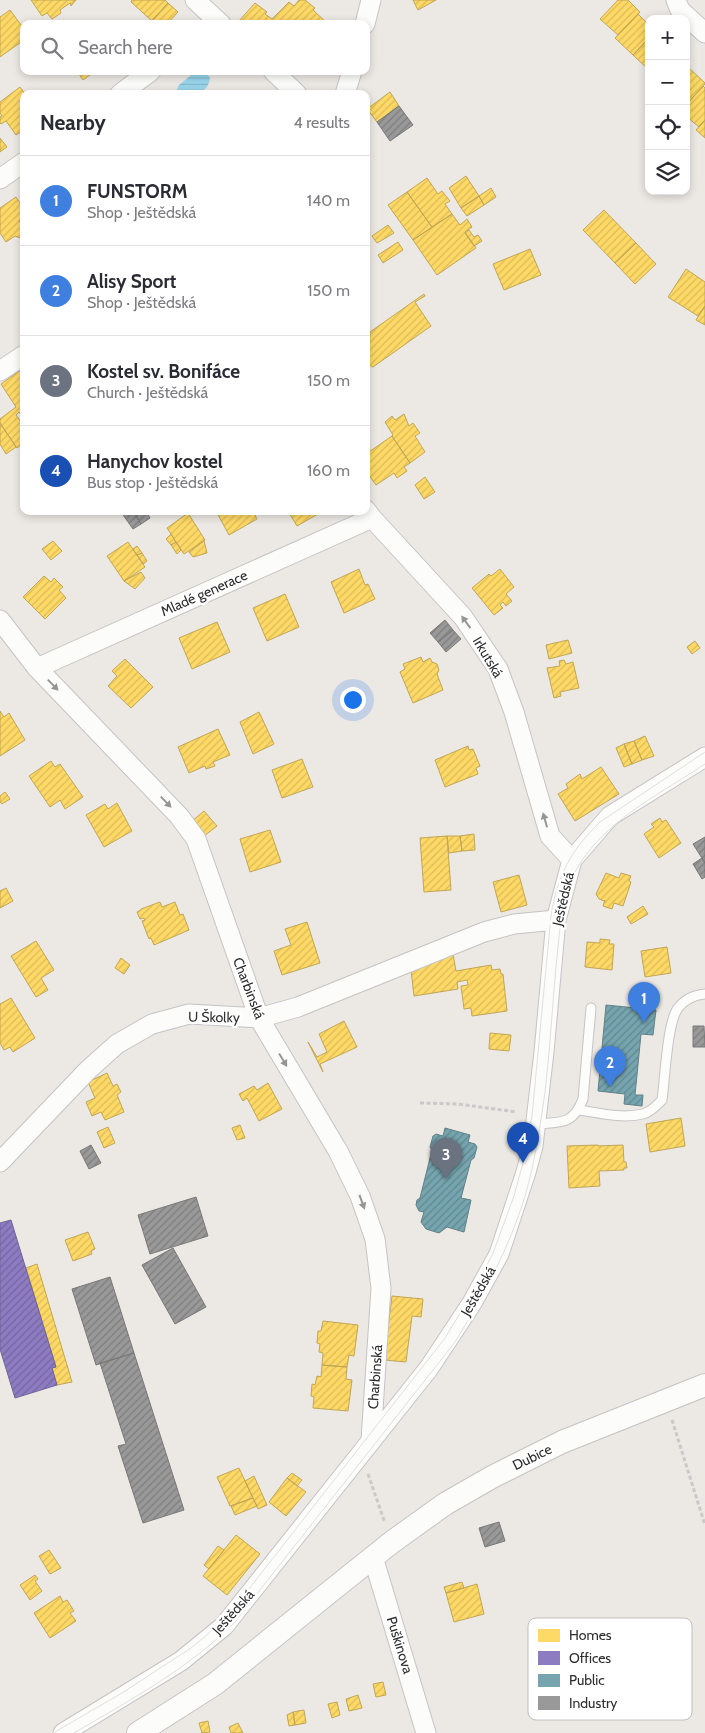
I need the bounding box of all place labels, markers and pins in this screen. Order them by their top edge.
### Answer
pin: 1 [628,982,660,1023]
pin: 2 [594,1046,626,1087]
pin: 4 [507,1122,539,1163]
pin: 3 [430,1138,462,1179]

